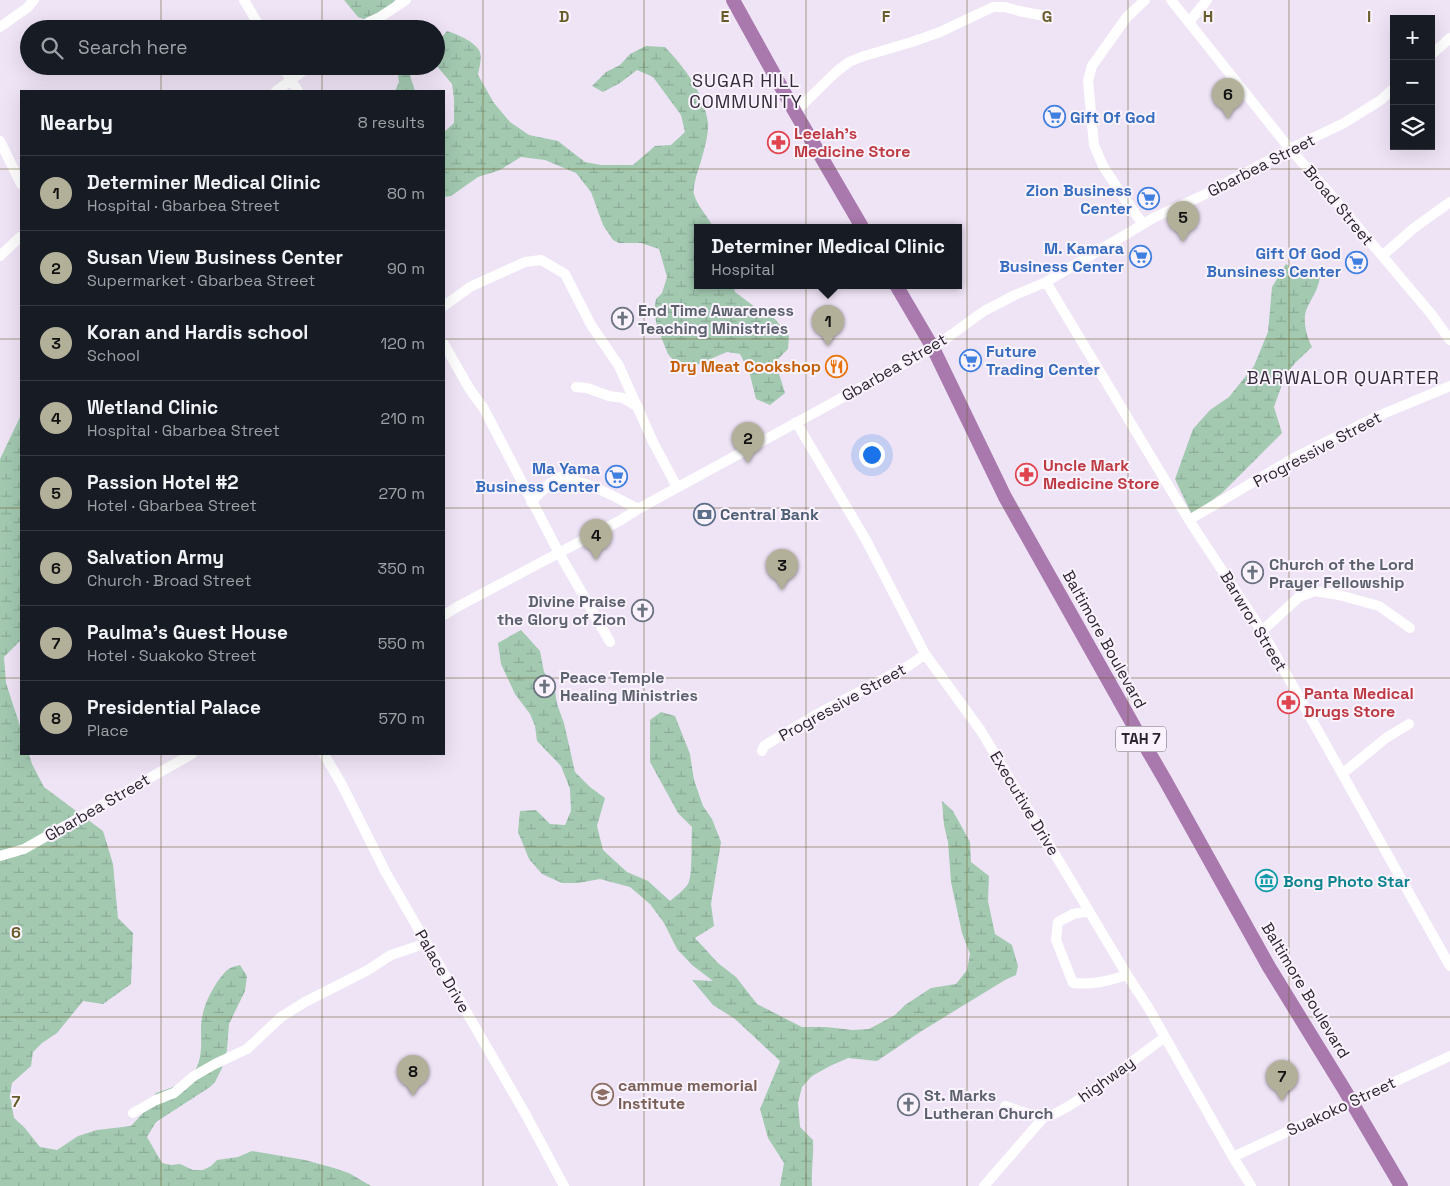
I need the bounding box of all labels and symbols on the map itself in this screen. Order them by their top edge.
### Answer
text: D [559,6,569,27]
text: E [721,6,730,27]
text: F [882,6,891,27]
text: G [1042,6,1052,27]
text: H [1203,6,1213,27]
text: I [1367,6,1371,27]
district label: SUGAR HILL COMMUNITY [689,69,803,113]
pin: 6 [1212,78,1244,119]
supermarket icon: Gift Of God [1042,105,1066,129]
place label: Gift Of God [1070,107,1155,128]
place label: Leelah's Medicine Store [794,123,910,162]
street label: Gbarbea Street [1204,129,1319,202]
pharmacy icon: Leelah's Medicine Store [766,130,790,154]
street label: Broad Street [1299,161,1378,250]
place label: Zion Business Center [1026,180,1132,219]
supermarket icon: Zion Business Center [1136,187,1160,211]
pin: 5 [1167,201,1199,242]
place label: M. Kamara Business Center [999,238,1124,277]
place label: Gift Of God Bunsiness Center [1206,243,1341,282]
supermarket icon: M. Kamara Business Center [1128,245,1152,269]
supermarket icon: Gift Of God Bunsiness Center [1345,250,1369,274]
place label: End Time Awareness Teaching Ministries [638,300,794,339]
pin: 1 [812,305,844,346]
church icon: End Time Awareness Teaching Ministries [610,307,634,331]
street label: Gbarbea Street [838,329,951,406]
place label: Future Trading Center [986,341,1100,380]
supermarket icon: Future Trading Center [958,348,982,372]
restaurant icon: Dry Meat Cookshop [825,354,849,378]
place label: Dry Meat Cookshop [670,356,821,377]
district label: BARWALOR QUARTER [1246,366,1440,389]
street label: Progressive Street [1249,407,1385,492]
pin: 2 [732,422,764,463]
your location [859,442,885,468]
place label: Uncle Mark Medicine Store [1043,455,1159,494]
place label: Ma Yama Business Center [475,458,600,497]
pharmacy icon: Uncle Mark Medicine Store [1015,462,1039,486]
supermarket icon: Ma Yama Business Center [604,465,628,489]
bank icon: Central Bank [692,502,716,526]
place label: Central Bank [720,504,819,525]
pin: 4 [580,519,612,560]
pin: 3 [766,549,798,590]
place label: Church of the Lord Prayer Fellowship [1269,554,1414,593]
church icon: Church of the Lord Prayer Fellowship [1241,561,1265,585]
street label: Baltimore Boulevard [1058,566,1151,712]
street label: Barwror Street [1215,567,1292,675]
place label: Divine Praise the Glory of Zion [497,591,626,630]
church icon: Divine Praise the Glory of Zion [630,598,654,622]
street label: Progressive Street [775,659,910,746]
place label: Peace Temple Healing Ministries [560,667,698,706]
church icon: Peace Temple Healing Ministries [532,674,556,698]
place label: Panta Medical Drugs Store [1304,683,1414,722]
pharmacy icon: Panta Medical Drugs Store [1276,690,1300,714]
road number: TAH 7 [1116,726,1166,752]
street label: Executive Drive [985,747,1064,859]
street label: Gbarbea Street [41,769,154,846]
museum icon: Bong Photo Star [1255,869,1279,893]
place label: Bong Photo Star [1283,871,1410,892]
street label: Baltimore Boulevard [1257,918,1354,1062]
text: 6 [11,922,21,943]
street label: Palace Drive [410,926,475,1017]
street label: highway [1074,1052,1139,1107]
pin: 8 [397,1055,429,1096]
pin: 7 [1266,1060,1298,1101]
street label: Suakoko Street [1283,1072,1399,1141]
place label: cammue memorial Institute [618,1075,757,1114]
school or university icon: cammue memorial Institute [590,1082,614,1106]
place label: St. Marks Lutheran Church [924,1085,1053,1124]
text: 7 [12,1091,21,1112]
church icon: St. Marks Lutheran Church [896,1092,920,1116]

